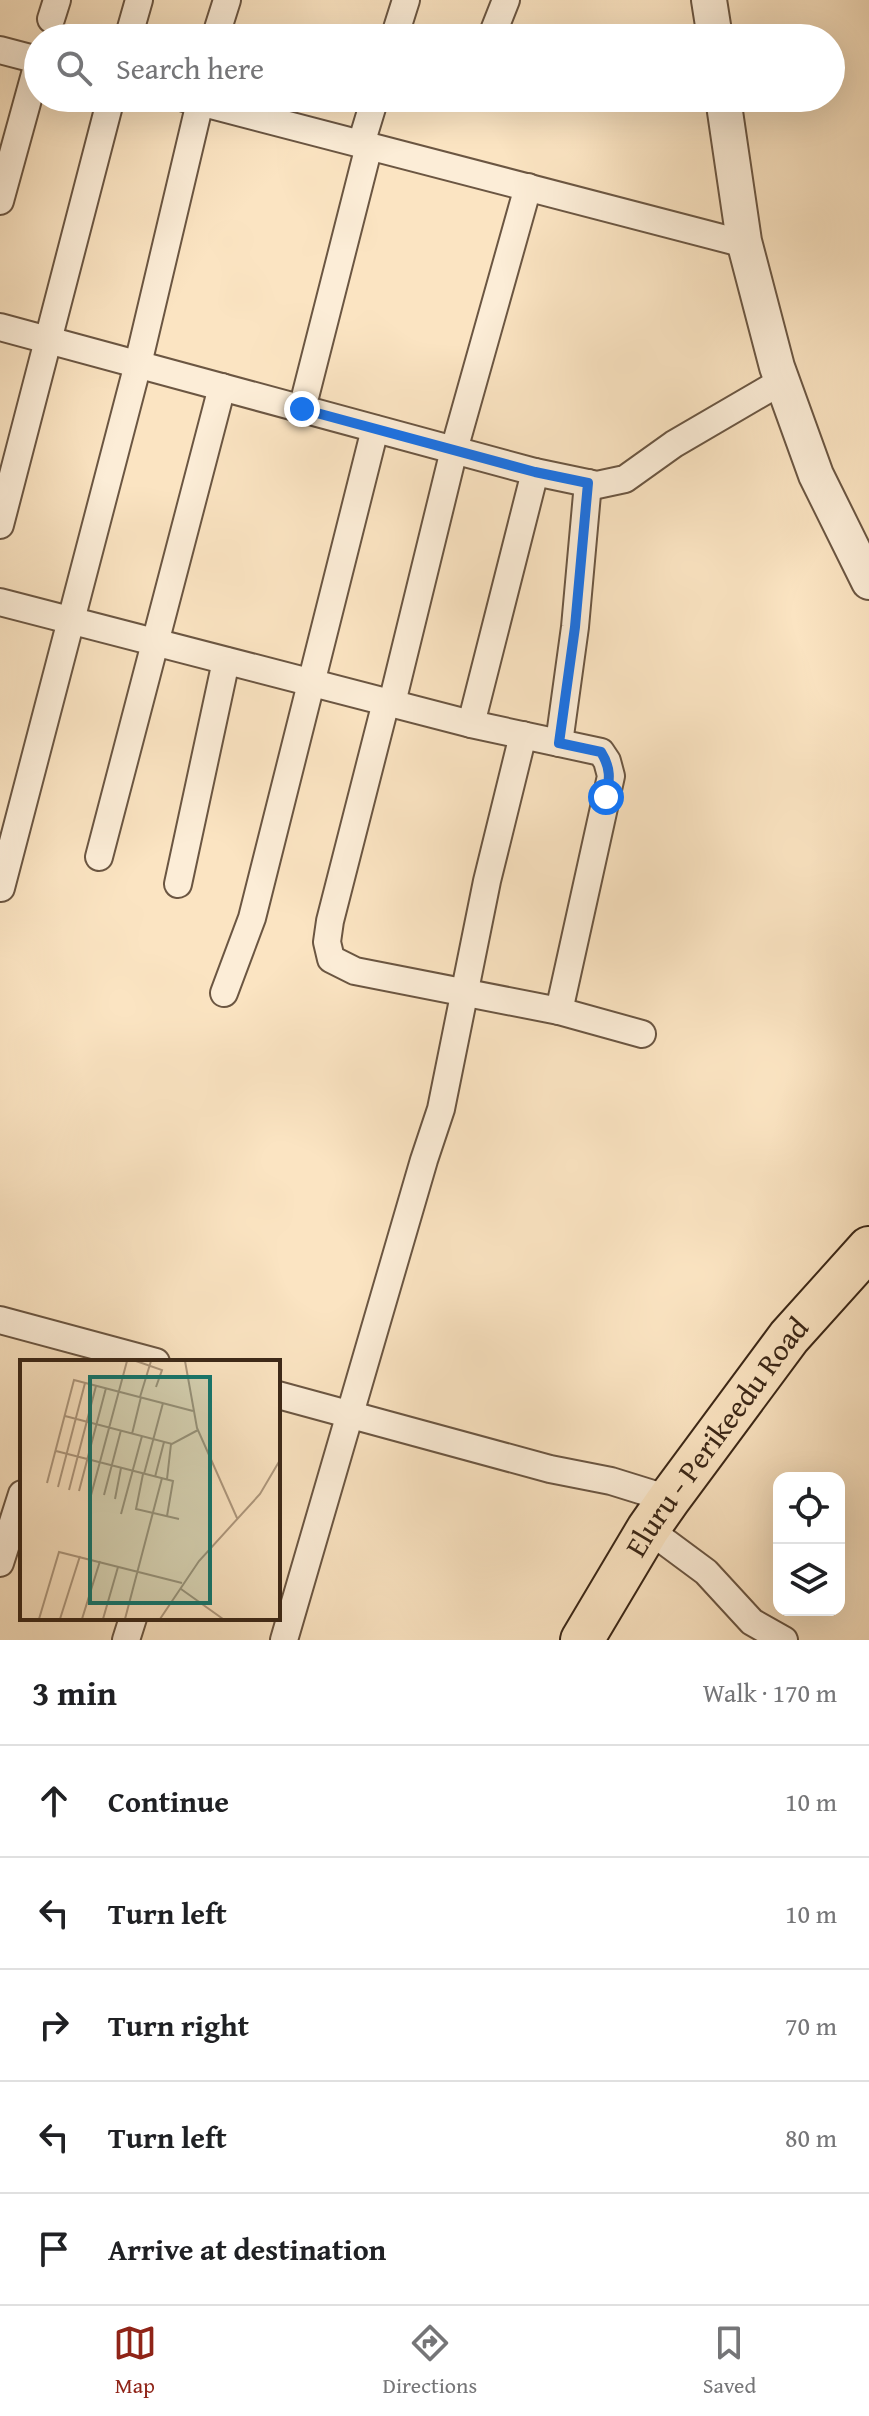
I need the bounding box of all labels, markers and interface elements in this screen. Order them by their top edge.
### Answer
search box [24,24,845,112]
icon: search [52,46,96,90]
text: Search here [116,46,264,90]
route end [284,391,320,427]
route start [588,779,624,815]
street label: Eluru - Perikeedu Road [613,1306,818,1565]
inset map [20,1360,280,1620]
map controls [773,1472,845,1616]
button: locate [773,1472,845,1544]
button: layers [773,1544,845,1616]
text: 3 min [32,1668,117,1717]
text: Walk · 170 m [703,1673,837,1712]
icon: ahead [32,1779,76,1823]
text: Continue [108,1779,229,1823]
text: 10 m [785,1782,837,1821]
icon: left [32,1891,76,1935]
text: Turn left [108,1891,227,1935]
text: 10 m [785,1894,837,1933]
icon: right [32,2003,76,2047]
text: Turn right [108,2003,249,2047]
text: 70 m [785,2006,837,2045]
icon: left [32,2115,76,2159]
text: Turn left [108,2115,227,2159]
text: 80 m [785,2118,837,2157]
icon: arrive [32,2227,76,2271]
text: Arrive at destination [108,2227,386,2271]
tab: Map [113,2321,157,2401]
tab: Directions [383,2321,477,2401]
tab: Saved [703,2321,756,2401]

